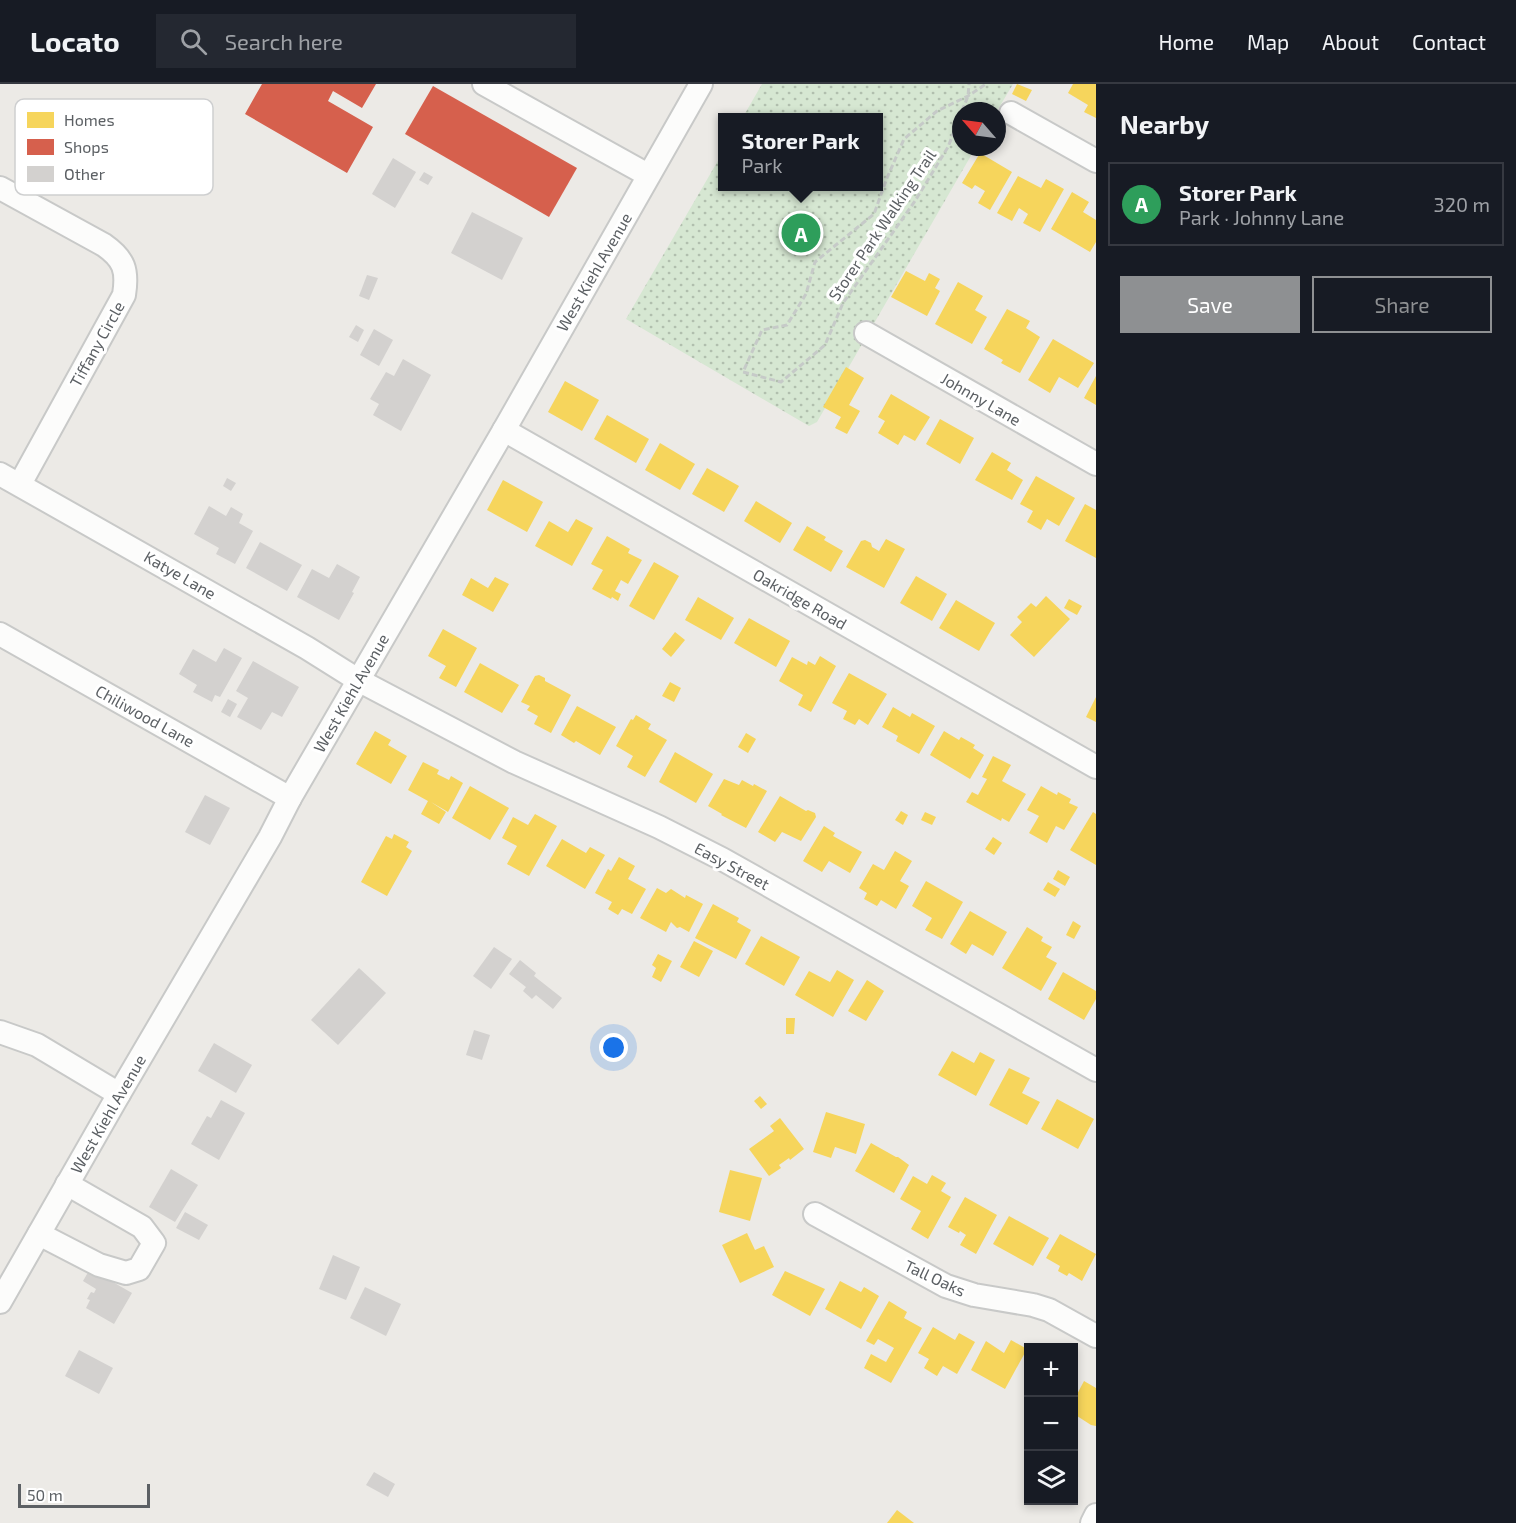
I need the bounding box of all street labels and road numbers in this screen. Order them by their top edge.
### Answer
street label: Storer Park Walking Trail [824,145,939,304]
street label: West Kiehl Avenue [552,209,635,334]
street label: Tiffany Circle [65,298,128,390]
street label: Johnny Lane [938,368,1025,429]
street label: Katye Lane [141,546,220,603]
street label: Oakridge Road [750,564,850,633]
street label: West Kiehl Avenue [309,630,392,755]
street label: Chiliwood Lane [93,681,198,751]
street label: Easy Street [692,838,773,893]
street label: West Kiehl Avenue [66,1051,149,1176]
street label: Tall Oaks [902,1255,969,1300]

